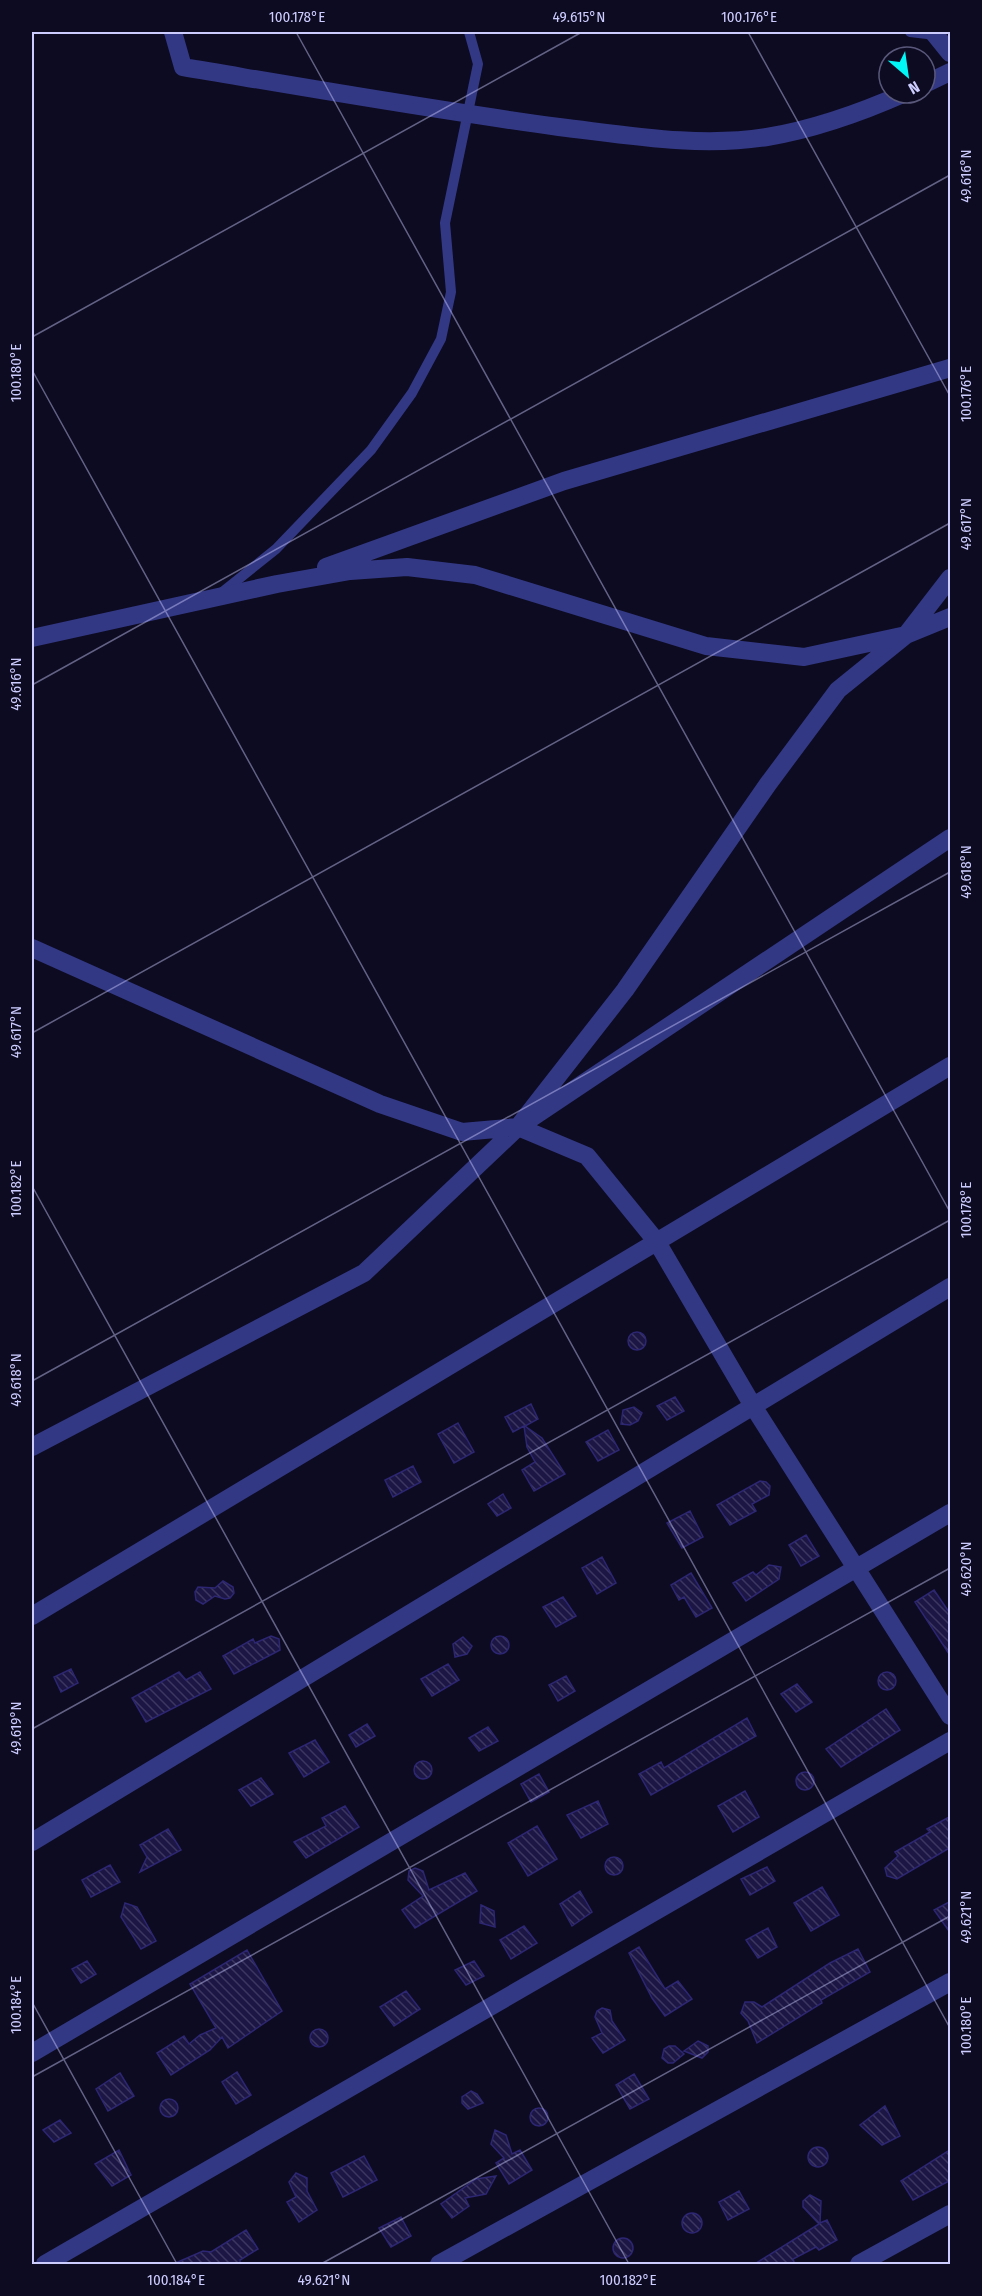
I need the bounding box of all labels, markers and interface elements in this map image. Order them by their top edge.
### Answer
text: 100.178°E [269,8,325,26]
text: 49.615°N [553,8,605,26]
text: 100.176°E [721,8,777,26]
north arrow [877,45,937,105]
text: N [905,77,923,98]
text: 49.616°N [957,149,975,203]
text: 100.180°E [7,344,25,402]
text: 100.176°E [957,366,975,422]
text: 49.617°N [957,498,975,550]
text: 49.616°N [7,657,25,711]
text: 49.618°N [957,845,975,899]
text: 49.617°N [7,1006,25,1058]
text: 100.182°E [7,1160,25,1218]
text: 100.178°E [957,1182,975,1238]
text: 49.618°N [7,1353,25,1407]
text: 49.620°N [957,1541,975,1597]
text: 49.619°N [7,1701,25,1755]
text: 49.621°N [957,1891,975,1943]
text: 100.184°E [7,1976,25,2034]
text: 100.180°E [957,1997,975,2055]
text: 100.184°E [147,2271,205,2289]
text: 49.621°N [298,2271,350,2289]
text: 100.182°E [599,2271,657,2289]

